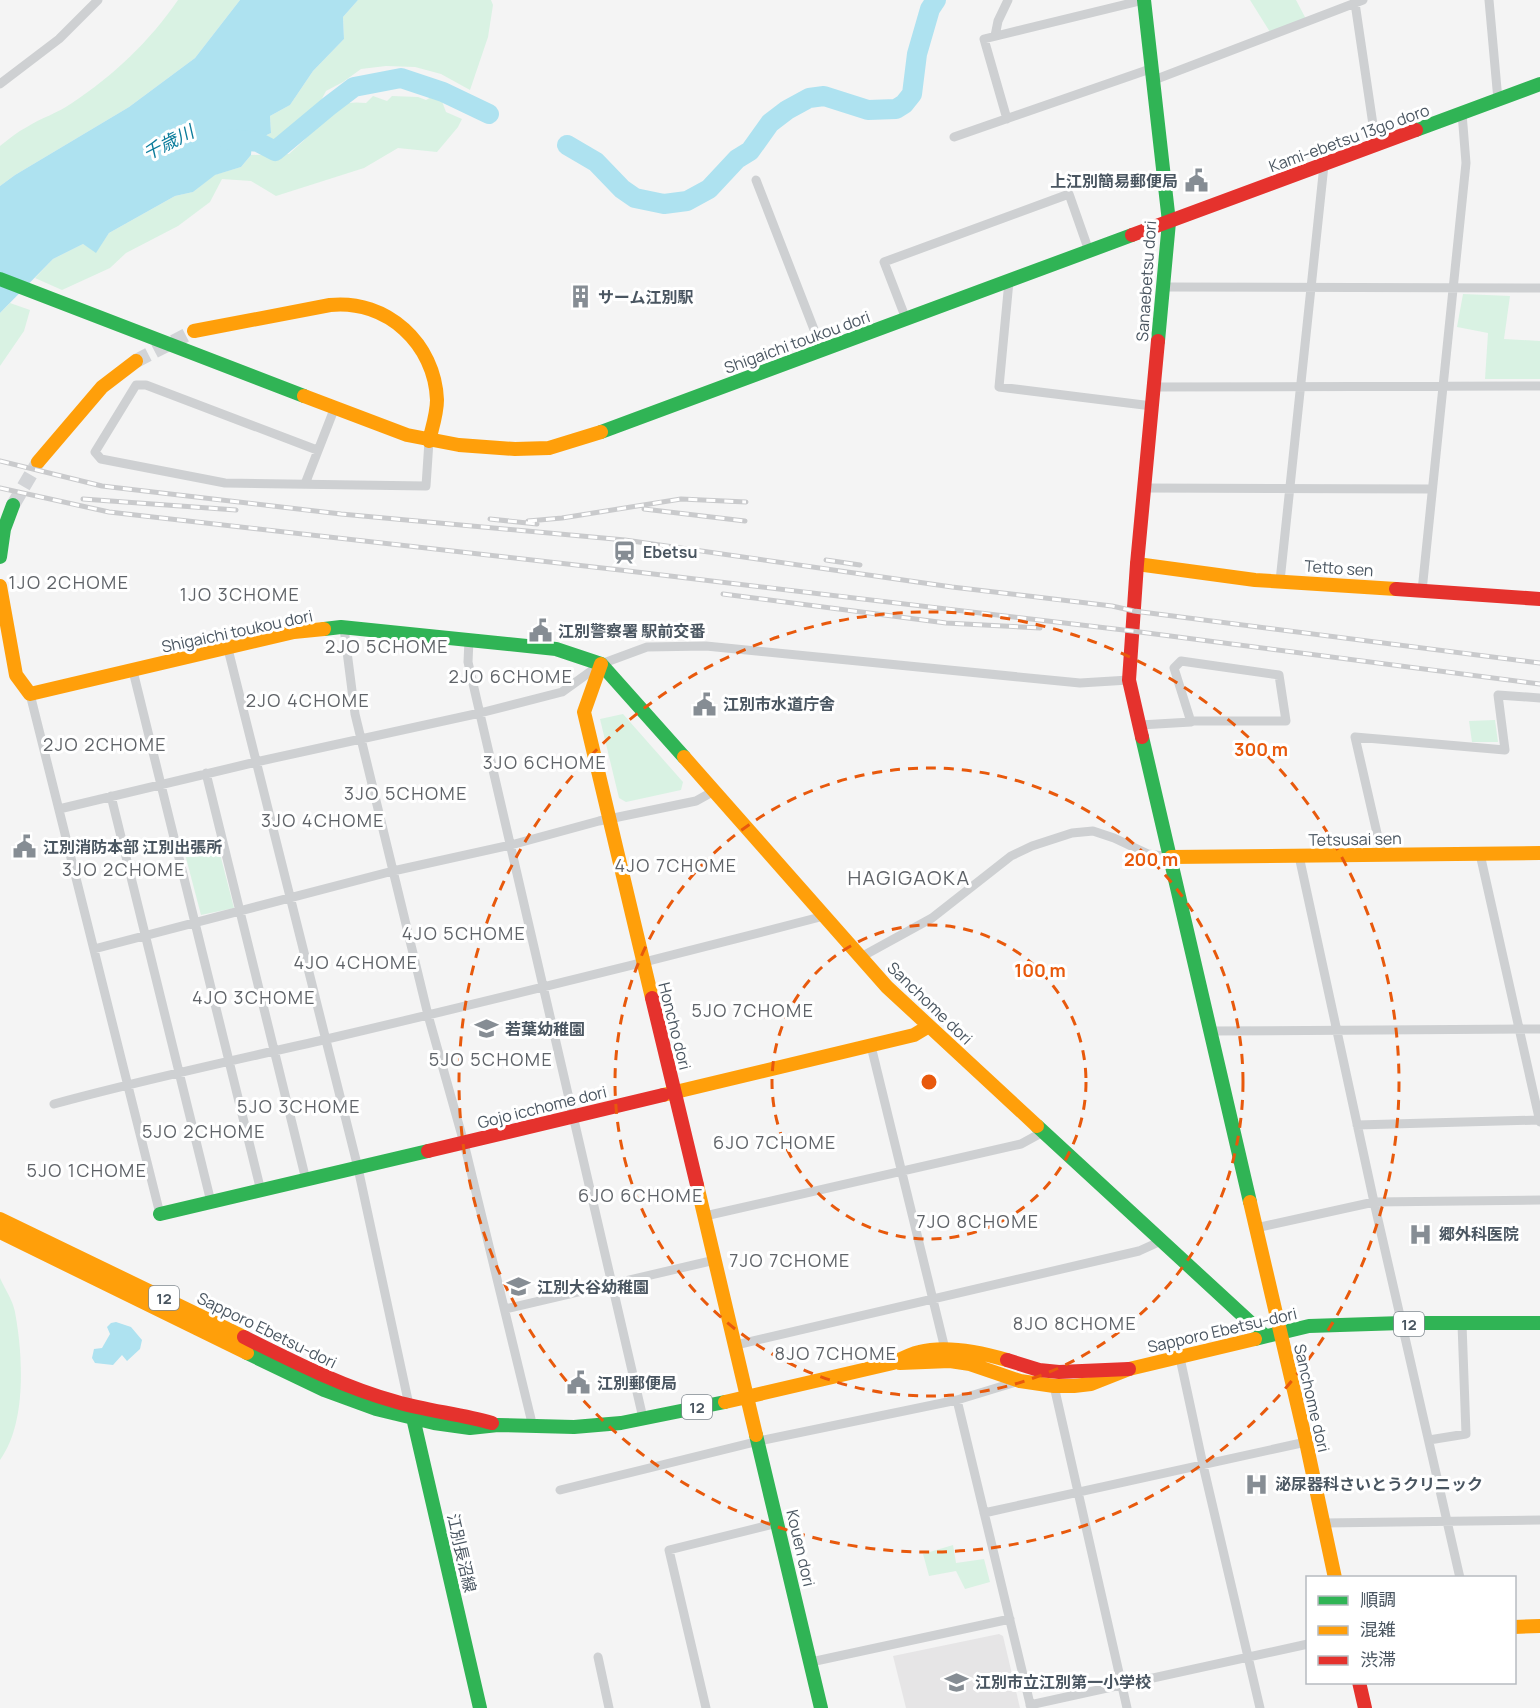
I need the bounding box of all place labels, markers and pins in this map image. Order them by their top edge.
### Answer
public building icon: 上江別簡易郵便局 [1183,168,1209,194]
place label: 上江別簡易郵便局 [1050,170,1178,192]
building icon: サーム江別駅 [567,284,593,310]
place label: サーム江別駅 [598,286,694,308]
station icon: Ebetsu [612,539,638,565]
place label: Ebetsu [643,541,697,563]
public building icon: 江別警察署 駅前交番 [527,618,553,644]
place label: 江別警察署 駅前交番 [558,620,705,642]
public building icon: 江別市水道庁舎 [692,691,718,717]
place label: 江別市水道庁舎 [723,693,835,715]
public building icon: 江別消防本部 江別出張所 [12,834,38,860]
place label: 江別消防本部 江別出張所 [43,836,222,858]
school or university icon: 若葉幼稚園 [474,1016,500,1042]
place label: 若葉幼稚園 [505,1018,585,1040]
centre of rings [919,1072,939,1092]
hospital icon: 郷外科医院 [1408,1221,1434,1247]
place label: 郷外科医院 [1439,1223,1519,1245]
school or university icon: 江別大谷幼稚園 [506,1274,532,1300]
place label: 江別大谷幼稚園 [537,1276,649,1298]
public building icon: 江別郵便局 [566,1370,592,1396]
place label: 江別郵便局 [597,1372,677,1394]
hospital icon: 泌尿器科さいとうクリニック [1244,1471,1270,1497]
place label: 泌尿器科さいとうクリニック [1275,1473,1483,1495]
school or university icon: 江別市立江別第一小学校 [944,1669,970,1695]
place label: 江別市立江別第一小学校 [975,1671,1151,1693]

